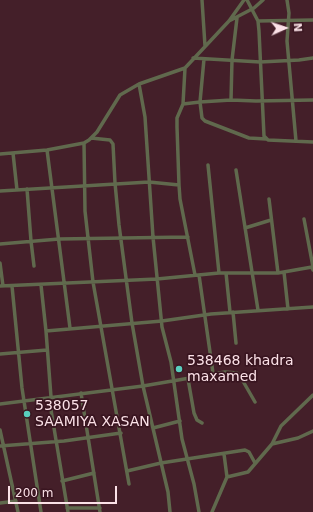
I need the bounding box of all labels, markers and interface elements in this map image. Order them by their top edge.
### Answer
north arrow [265,8,305,48]
text: N [291,22,304,32]
place label: 538468 khadra maxamed [187,353,294,386]
marker: 538468 khadra maxamed [174,364,184,374]
place label: 538057 SAAMIYA XASAN [35,398,150,430]
marker: 538057 SAAMIYA XASAN [22,409,32,419]
scale bar [10,478,119,504]
text: 200 m [15,486,53,500]

